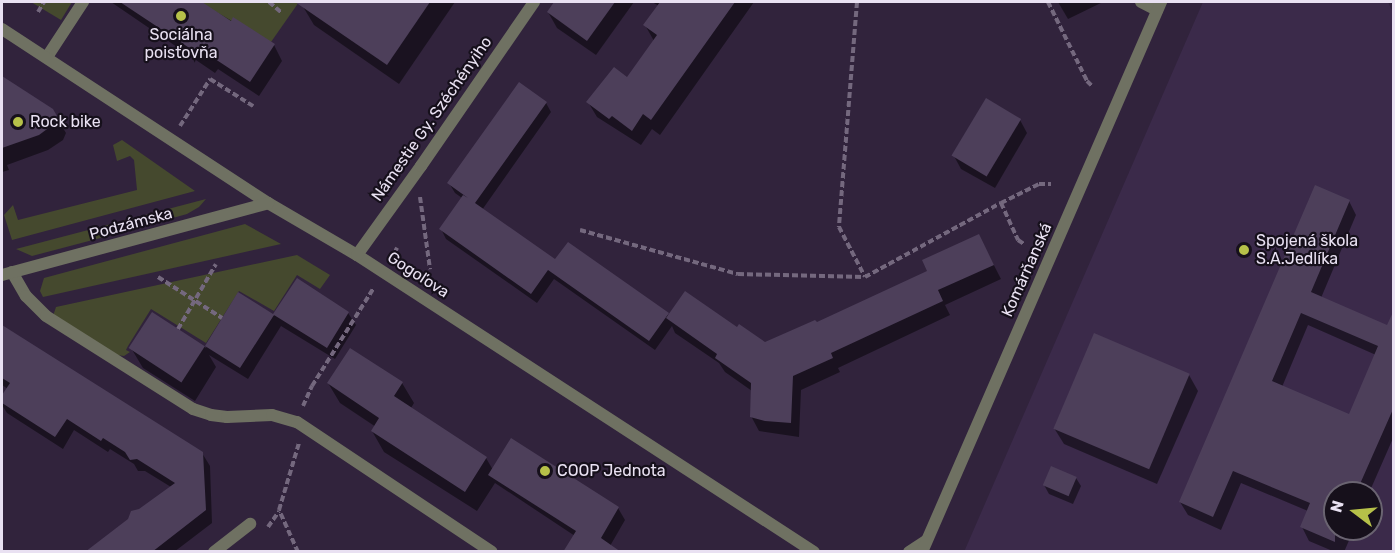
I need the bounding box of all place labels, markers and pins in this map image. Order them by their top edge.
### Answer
marker: Sociálna poisťovňa [174,9,188,23]
place label: Sociálna poisťovňa [144,25,218,63]
place label: Rock bike [30,112,101,132]
marker: Rock bike [11,115,25,129]
place label: Spojená škola S.A.Jedlíka [1256,231,1358,269]
marker: Spojená škola S.A.Jedlíka [1237,243,1251,257]
place label: COOP Jednota [557,461,666,481]
marker: COOP Jednota [538,464,552,478]

